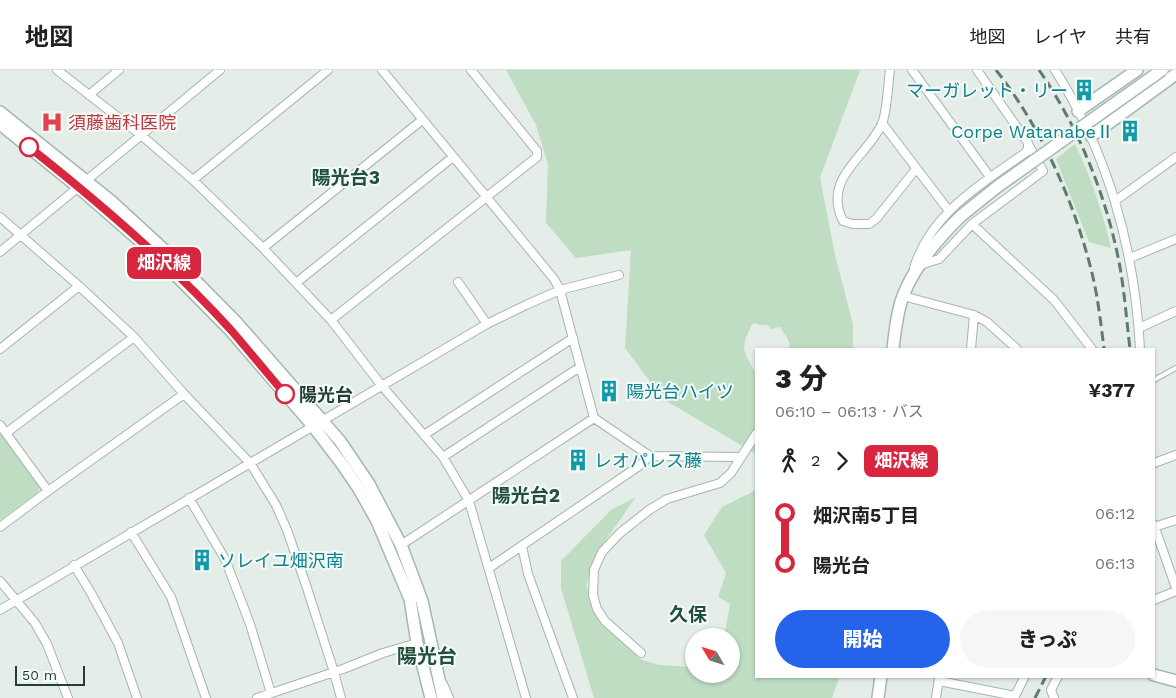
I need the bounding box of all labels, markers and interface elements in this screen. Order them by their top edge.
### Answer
text: 地図 [25,23,73,51]
text: 地図 [970,26,1006,47]
text: レイヤ [1034,26,1087,47]
text: 共有 [1115,26,1151,47]
building icon: マーガレット・リー [1071,77,1097,103]
place label: マーガレット・リー [906,80,1068,101]
hospital icon: 須藤歯科医院 [39,109,65,135]
place label: 須藤歯科医院 [68,112,176,133]
building icon: Corpe WatanabeⅡ [1117,118,1143,144]
place label: Corpe WatanabeⅡ [951,121,1114,142]
unlabelled marker [19,137,39,157]
district label: 陽光台3 [312,166,380,189]
line badge: 畑沢線 [135,247,193,279]
text: 畑沢線 [137,252,191,273]
text: 3 分 [775,362,827,395]
building icon: 陽光台ハイツ [596,378,622,404]
text: ¥377 [1089,379,1135,402]
place label: 陽光台ハイツ [626,381,734,402]
marker: 陽光台 [275,384,295,404]
place label: 陽光台 [299,384,353,405]
text: 06:10 – 06:13 · バス [775,402,924,421]
building icon: レオパレス藤 [565,447,591,473]
icon: walk [775,447,803,475]
icon: forward [828,447,856,475]
place label: レオパレス藤 [594,450,702,471]
text: 畑沢線 [874,450,928,471]
text: 2 [811,451,820,470]
district label: 陽光台2 [492,484,560,507]
text: 畑沢南5丁目 [813,504,919,527]
text: 06:12 [1095,504,1135,523]
building icon: ソレイユ畑沢南 [189,547,215,573]
place label: ソレイユ畑沢南 [218,550,344,571]
text: 陽光台 [813,554,870,577]
text: 06:13 [1095,554,1135,573]
district label: 久保 [669,603,707,626]
button: 開始 [775,610,950,668]
button: きっぷ [960,610,1135,668]
north arrow [685,628,740,682]
map controls [685,628,740,683]
district label: 陽光台 [397,644,457,668]
scale bar [15,663,85,686]
text: 50 m [22,667,57,683]

